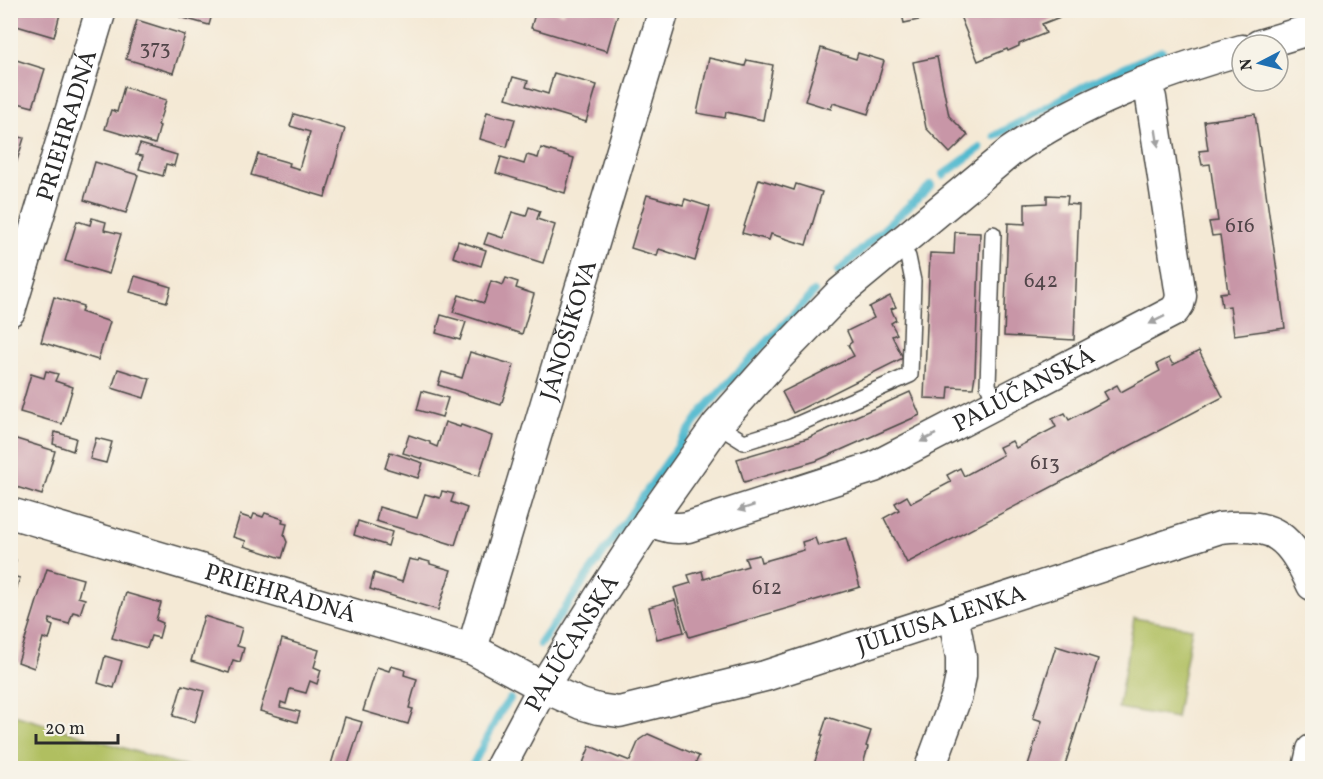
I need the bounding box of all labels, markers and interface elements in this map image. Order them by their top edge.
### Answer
north arrow [1230,33,1290,93]
house number: 373 [139,34,171,63]
street label: PRIEHRADNÁ [29,46,107,206]
text: N [1235,57,1259,72]
one-way arrow [1152,129,1161,148]
house number: 616 [1225,212,1255,241]
street label: JÁNOŠÍKOVA [533,256,607,405]
house number: 642 [1024,267,1058,296]
one-way arrow [1148,315,1165,324]
street label: PALÚČANSKÁ [948,340,1101,442]
one-way arrow [919,434,936,443]
house number: 613 [1030,449,1060,478]
one-way arrow [737,504,755,513]
street label: PRIEHRADNÁ [200,556,360,633]
street label: PALÚČANSKÁ [518,569,628,718]
house number: 612 [752,574,782,603]
street label: JÚLIUSA LENKA [852,577,1031,664]
scale bar [36,707,118,745]
text: 20 m [45,717,85,742]

